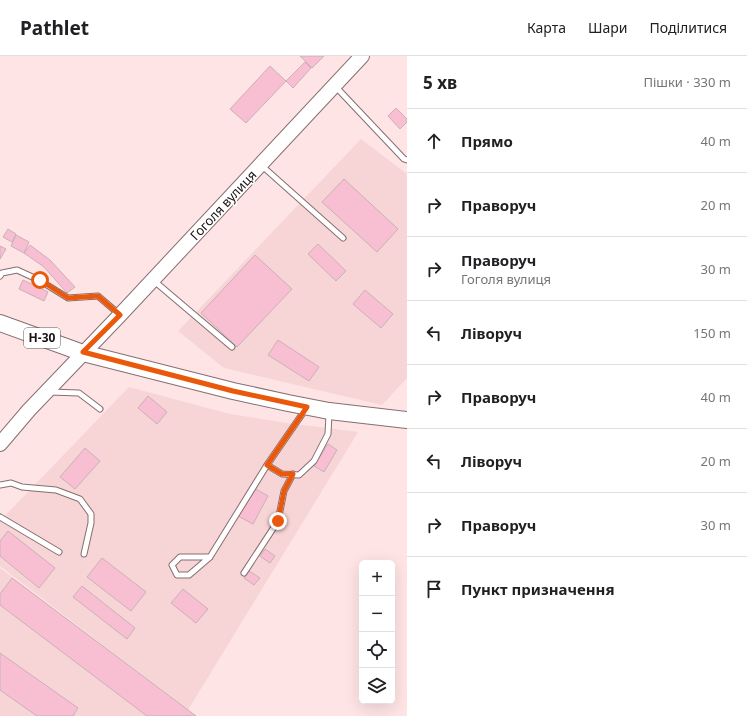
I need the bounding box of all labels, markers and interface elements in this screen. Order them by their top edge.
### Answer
text: Pathlet [20,15,89,41]
text: Карта [527,18,566,37]
text: Шари [588,18,627,37]
text: Поділитися [649,18,727,37]
text: 5 хв [423,71,457,94]
text: Пішки · 330 m [643,73,731,91]
icon: ahead [423,130,445,152]
text: Прямо [461,131,513,151]
text: 40 m [701,132,731,150]
street label: Гоголя вулиця [186,166,260,244]
icon: right [423,194,445,216]
text: Праворуч [461,195,536,215]
text: 20 m [701,196,731,214]
text: Праворуч [461,250,536,270]
icon: right [423,258,445,280]
text: 30 m [701,260,731,278]
text: Гоголя вулиця [461,270,551,288]
route start [31,271,49,289]
icon: left [423,322,445,344]
text: Ліворуч [461,323,522,343]
text: 150 m [693,324,731,342]
road number: Н-30 [24,328,60,348]
icon: right [423,386,445,408]
text: Праворуч [461,387,536,407]
text: 40 m [701,388,731,406]
icon: left [423,450,445,472]
text: Ліворуч [461,451,522,471]
text: 20 m [701,452,731,470]
route end [269,512,287,530]
icon: right [423,514,445,536]
text: Праворуч [461,515,536,535]
text: 30 m [701,516,731,534]
map controls [359,560,395,704]
button: + [359,560,395,596]
icon: arrive [423,578,445,600]
text: Пункт призначення [461,579,615,599]
button: − [359,596,395,632]
button: locate [359,632,395,668]
button: layers [359,668,395,704]

